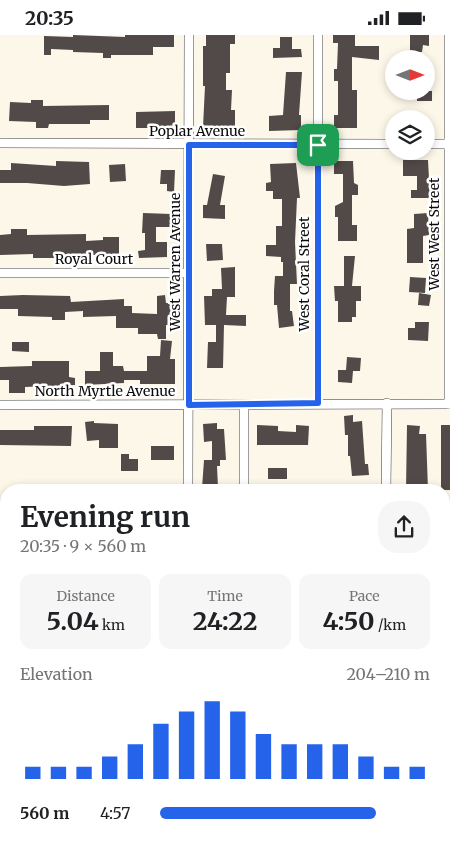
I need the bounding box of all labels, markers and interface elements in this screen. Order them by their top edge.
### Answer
text: 20:35 [25,6,74,30]
north arrow [385,50,435,100]
map controls [385,50,435,160]
button: layers [385,110,435,160]
street label: Poplar Avenue [149,122,245,140]
pin [297,124,339,166]
icon: arrive [304,131,332,159]
street label: West West Street [425,177,443,291]
street label: West Warren Avenue [166,193,184,332]
street label: West Coral Street [295,216,313,332]
street label: Royal Court [55,250,134,268]
street label: North Myrtle Avenue [35,382,175,400]
text: Evening run [20,499,190,535]
button: share [378,501,430,553]
text: 20:35 · 9 × 560 m [20,536,146,556]
text: Distance [56,587,115,605]
text: Time [207,587,243,605]
text: Pace [349,587,380,605]
text: 5.04 [47,605,99,637]
text: 24:22 [193,605,257,637]
text: 4:50 [323,605,375,637]
text: km [99,616,125,634]
text: /km [375,616,406,634]
text: Elevation [20,664,93,684]
text: 204–210 m [346,664,430,684]
text: 560 m [20,803,69,823]
text: 4:57 [100,803,130,823]

